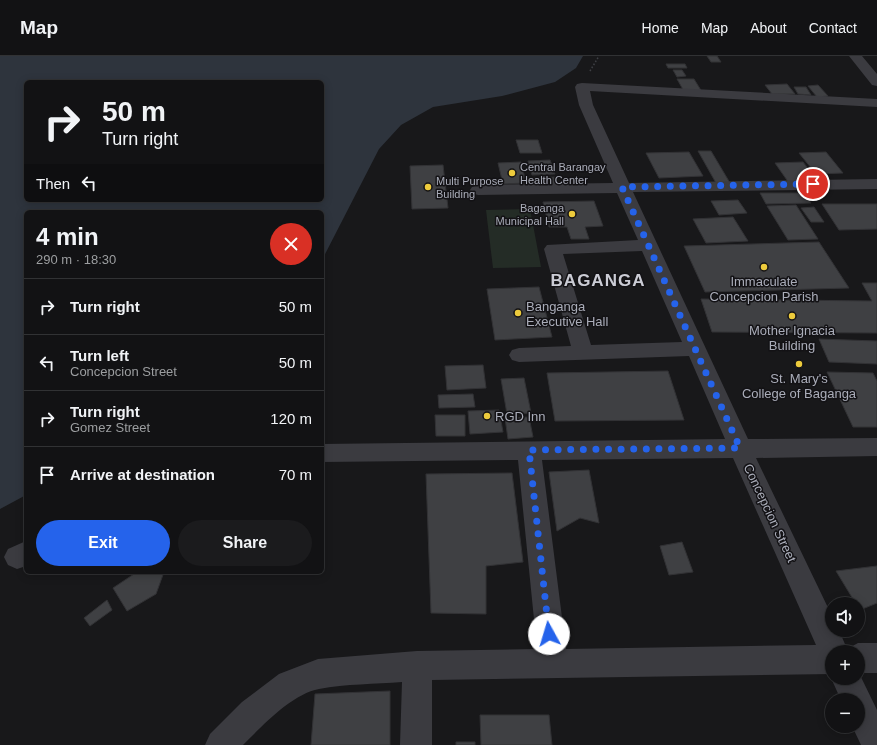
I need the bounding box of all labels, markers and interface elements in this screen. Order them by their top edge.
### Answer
text: Map [20,17,58,38]
text: Home [642,20,679,36]
text: Map [701,20,728,36]
text: About [750,20,787,36]
text: Contact [809,20,857,36]
icon: right [36,96,88,148]
text: 50 m [102,96,166,127]
text: Turn right [102,129,178,149]
place label: Central Barangay Health Center [520,161,606,186]
pin [796,167,830,201]
marker: Central Barangay Health Center [507,168,517,178]
icon: left [78,172,100,194]
icon: arrive [802,173,824,195]
text: Then [36,175,70,192]
place label: Multi Purpose Building [436,175,503,200]
marker: Multi Purpose Building [423,182,433,192]
place label: Baganga Municipal Hall [496,202,565,227]
marker: Baganga Municipal Hall [567,209,577,219]
text: 4 min [36,223,99,250]
button: close [270,223,312,265]
text: 290 m · 18:30 [36,252,116,267]
marker: Immaculate Concepcion Parish [759,262,769,272]
district label: BAGANGA [551,271,645,290]
place label: Immaculate Concepcion Parish [709,274,819,304]
icon: right [36,296,58,318]
text: Turn right [70,298,140,315]
text: 50 m [279,298,312,315]
place label: Banganga Executive Hall [526,299,608,329]
marker: Banganga Executive Hall [513,308,523,318]
marker: Mother Ignacia Building [787,311,797,321]
place label: Mother Ignacia Building [749,323,836,353]
text: Turn left [70,347,129,364]
icon: left [36,352,58,374]
text: 50 m [279,354,312,371]
marker: St. Mary's College of Baganga [794,359,804,369]
text: Concepcion Street [70,364,177,379]
place label: St. Mary's College of Baganga [742,371,857,401]
text: Turn right [70,403,140,420]
icon: right [36,408,58,430]
place label: RGD Inn [495,409,546,424]
text: 120 m [270,410,312,427]
marker: RGD Inn [482,411,492,421]
text: Gomez Street [70,420,150,435]
street label: Concepcion Street [741,461,800,565]
icon: arrive [36,464,58,486]
text: Arrive at destination [70,466,215,483]
text: 70 m [279,466,312,483]
button: Exit [36,520,170,566]
button: Share [178,520,312,566]
map controls [825,597,865,733]
button: sound [825,597,865,637]
position arrow [528,613,570,655]
button: + [825,645,865,685]
button: − [825,693,865,733]

